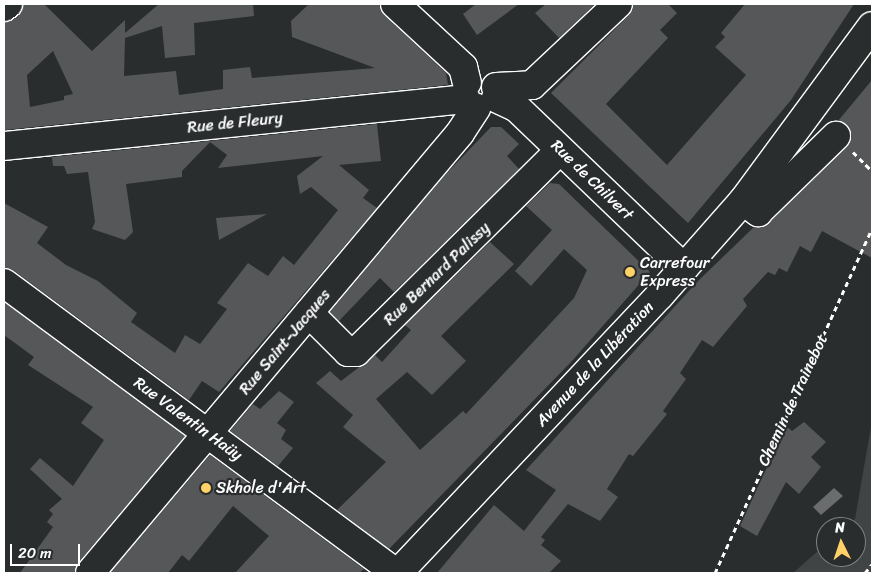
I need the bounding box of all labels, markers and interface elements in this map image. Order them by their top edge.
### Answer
street label: Rue de Fleury [186,108,284,138]
street label: Rue de Chilvert [546,136,638,224]
street label: Rue Bernard Palissy [380,218,494,330]
place label: Carrefour Express [640,253,709,291]
marker: Carrefour Express [624,266,636,278]
street label: Rue Saint-Jacques [235,285,335,399]
street label: Avenue de la Libération [532,298,658,430]
street label: Chemin de Trainebot [754,331,832,469]
street label: Rue Valentin Haüy [130,374,246,464]
place label: Skhole d'Art [216,478,306,498]
marker: Skhole d'Art [200,482,212,494]
text: N [834,515,846,540]
north arrow [816,517,866,567]
scale bar [12,534,82,566]
text: 20 m [18,540,52,566]

